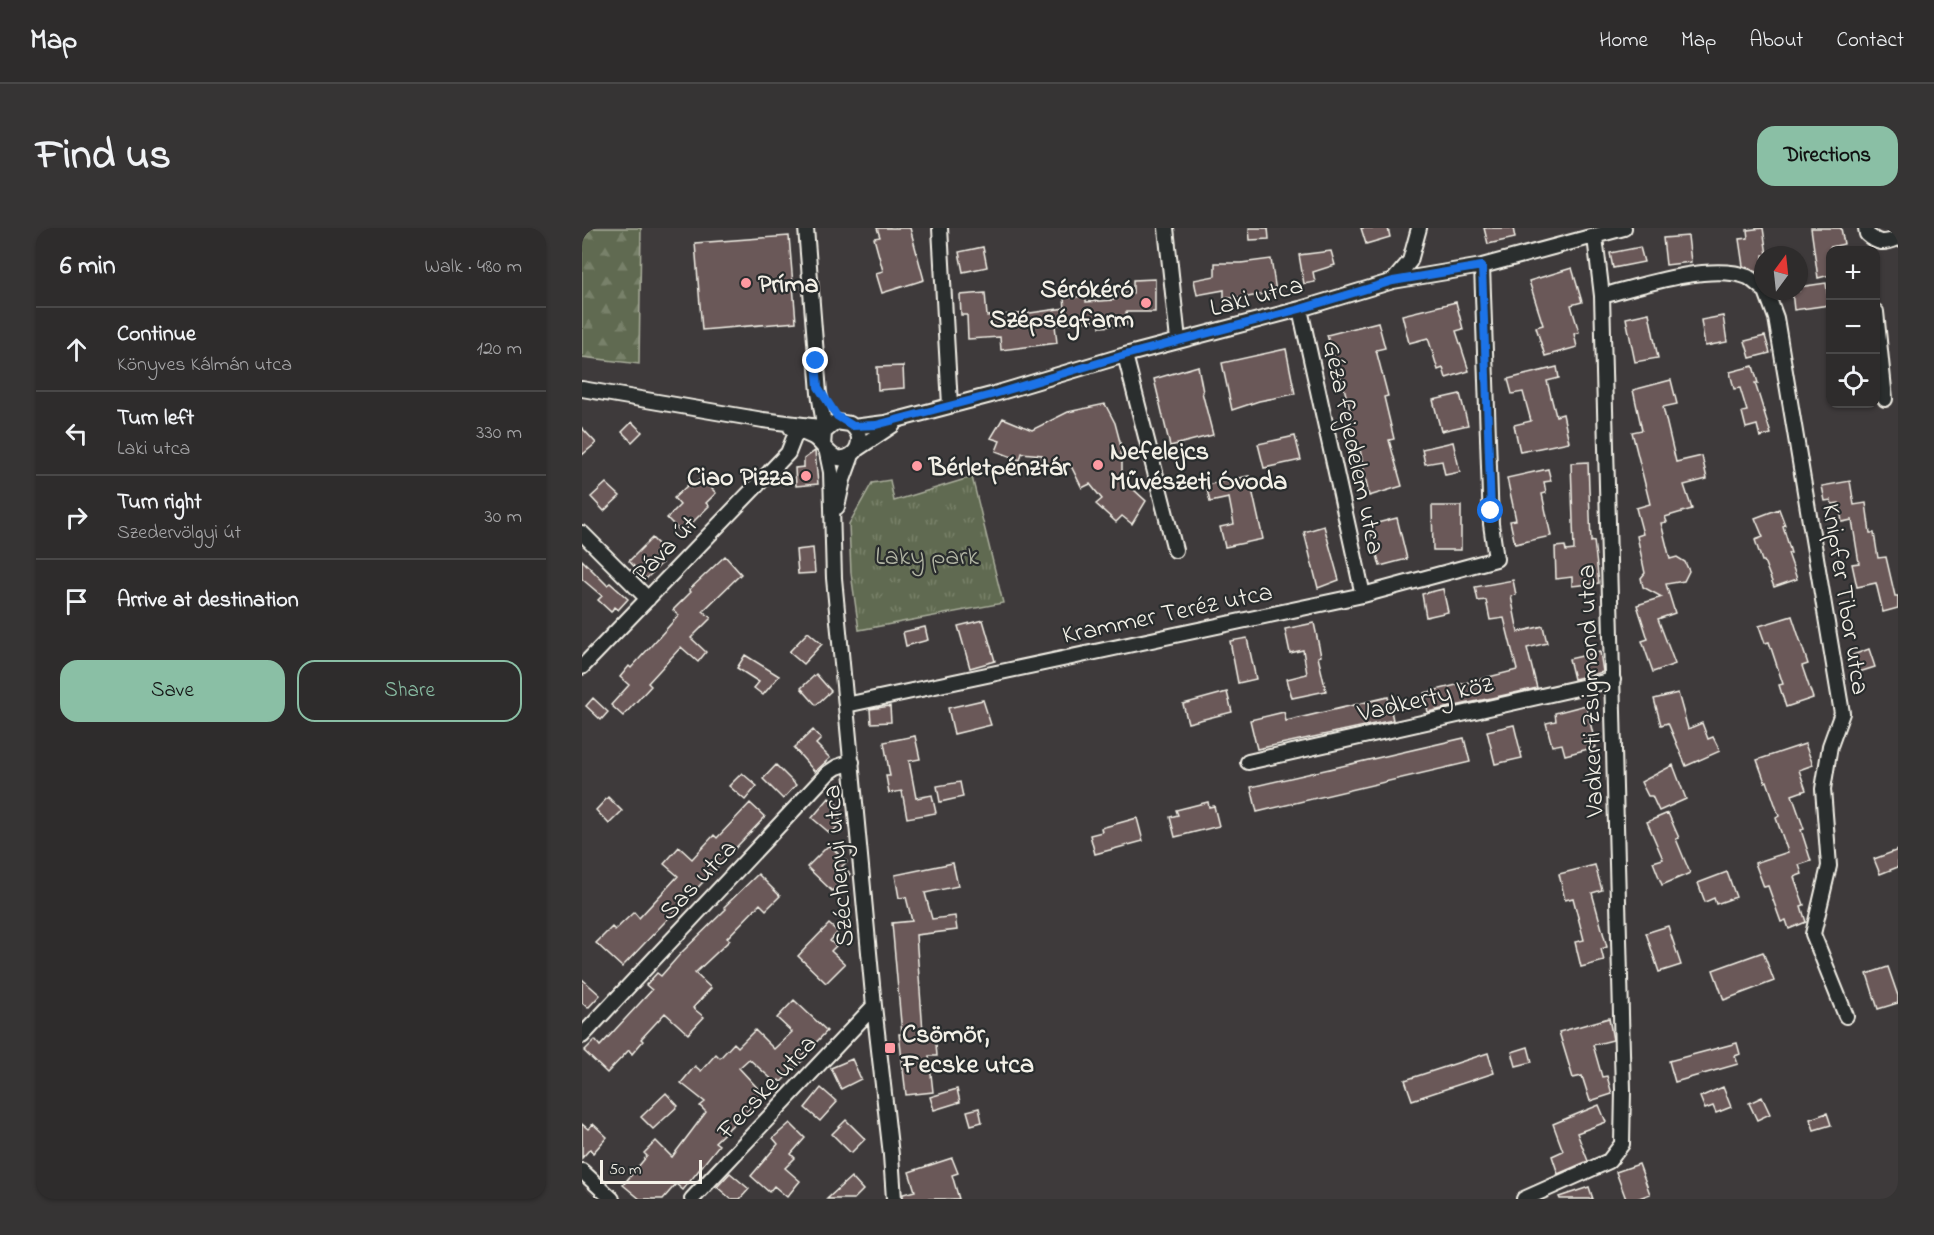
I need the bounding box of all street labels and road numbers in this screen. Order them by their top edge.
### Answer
street label: Laki utca [1206,267,1308,329]
street label: Géza fejedelem utca [1311,337,1393,558]
street label: Knipfer Tibor utca [1810,501,1878,698]
street label: Páva út [624,508,708,592]
street label: Vadkerti Zsigmond utca [1569,564,1615,819]
street label: Krammer Teréz utca [1059,574,1276,656]
street label: Vadkerty köz [1353,666,1497,734]
street label: Széchenyi utca [814,783,866,948]
street label: Sas utca [651,832,747,930]
street label: Fecske utca [709,1027,827,1150]

